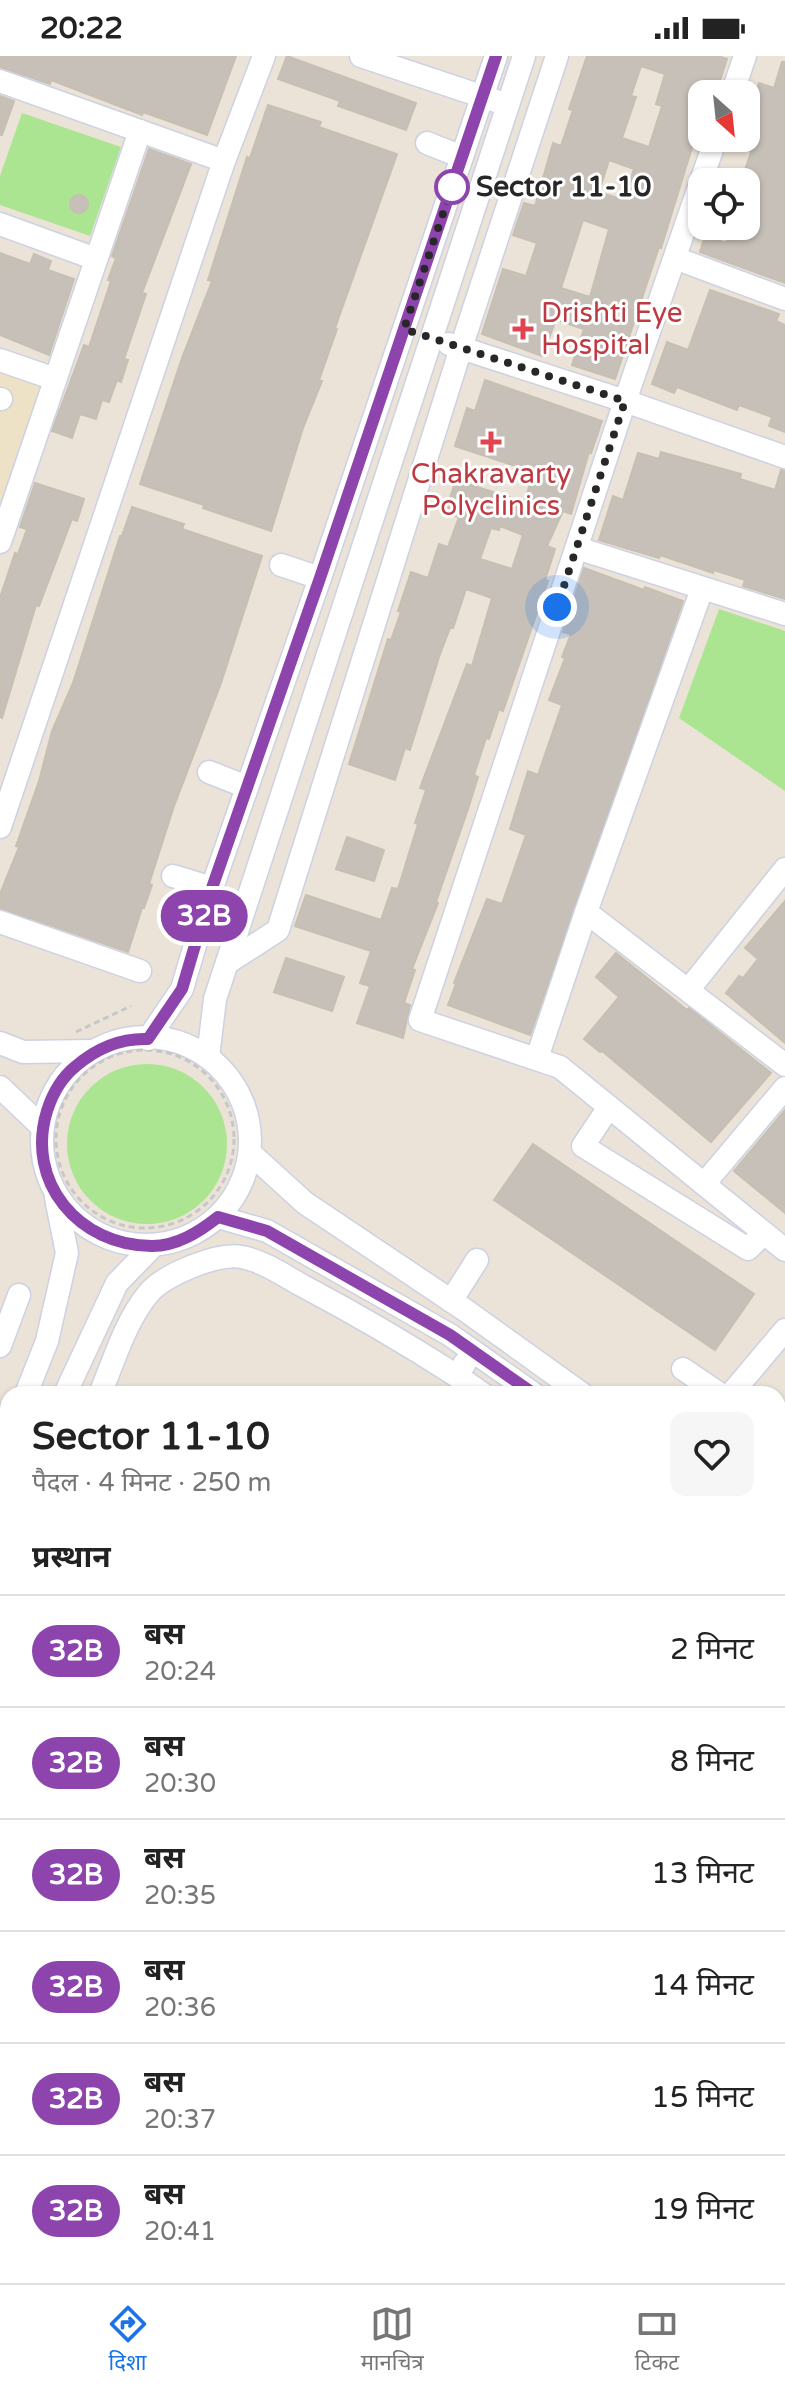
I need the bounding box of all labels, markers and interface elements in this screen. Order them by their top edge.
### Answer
text: 20:22 [40,10,123,47]
north arrow [688,80,760,152]
map controls [688,80,760,240]
button: locate [688,168,760,240]
marker: Sector 11-10 [435,170,469,204]
place label: Sector 11-10 [476,170,651,204]
place label: Drishti Eye Hospital [541,296,683,362]
marker: Drishti Eye Hospital [512,318,534,340]
marker: Chakravarty Polyclinics [480,431,502,453]
place label: Chakravarty Polyclinics [411,457,571,523]
your location [537,587,577,627]
line badge: 32B [158,890,250,942]
text: 32B [177,899,231,933]
button: heart [670,1412,754,1496]
text: Sector 11-10 [32,1414,270,1460]
text: पैदल · 4 मिनट · 250 m [32,1467,271,1498]
text: प्रस्थान [32,1539,111,1576]
text: बस [144,1616,185,1653]
text: 2 मिनट [670,1631,754,1668]
text: 32B [49,1634,103,1668]
text: 20:24 [144,1656,216,1687]
text: बस [144,1728,185,1765]
text: 8 मिनट [670,1743,754,1780]
text: 32B [49,1746,103,1780]
text: 20:30 [144,1768,216,1799]
text: बस [144,1840,185,1877]
text: 13 मिनट [651,1855,754,1892]
text: 32B [49,1858,103,1892]
text: 20:35 [144,1880,216,1911]
text: बस [144,1952,185,1989]
text: 14 मिनट [651,1967,754,2004]
text: 32B [49,1970,103,2004]
text: 20:36 [144,1992,216,2023]
text: बस [144,2064,185,2101]
text: 15 मिनट [651,2079,754,2116]
text: 32B [49,2082,103,2116]
text: 20:37 [144,2104,216,2135]
text: बस [144,2176,185,2213]
text: 19 मिनट [651,2191,754,2228]
text: 32B [49,2194,103,2228]
text: 20:41 [144,2216,216,2247]
tab: दिशा [106,2302,150,2379]
tab: मानचित्र [361,2302,424,2379]
tab: टिकट [635,2302,679,2379]

